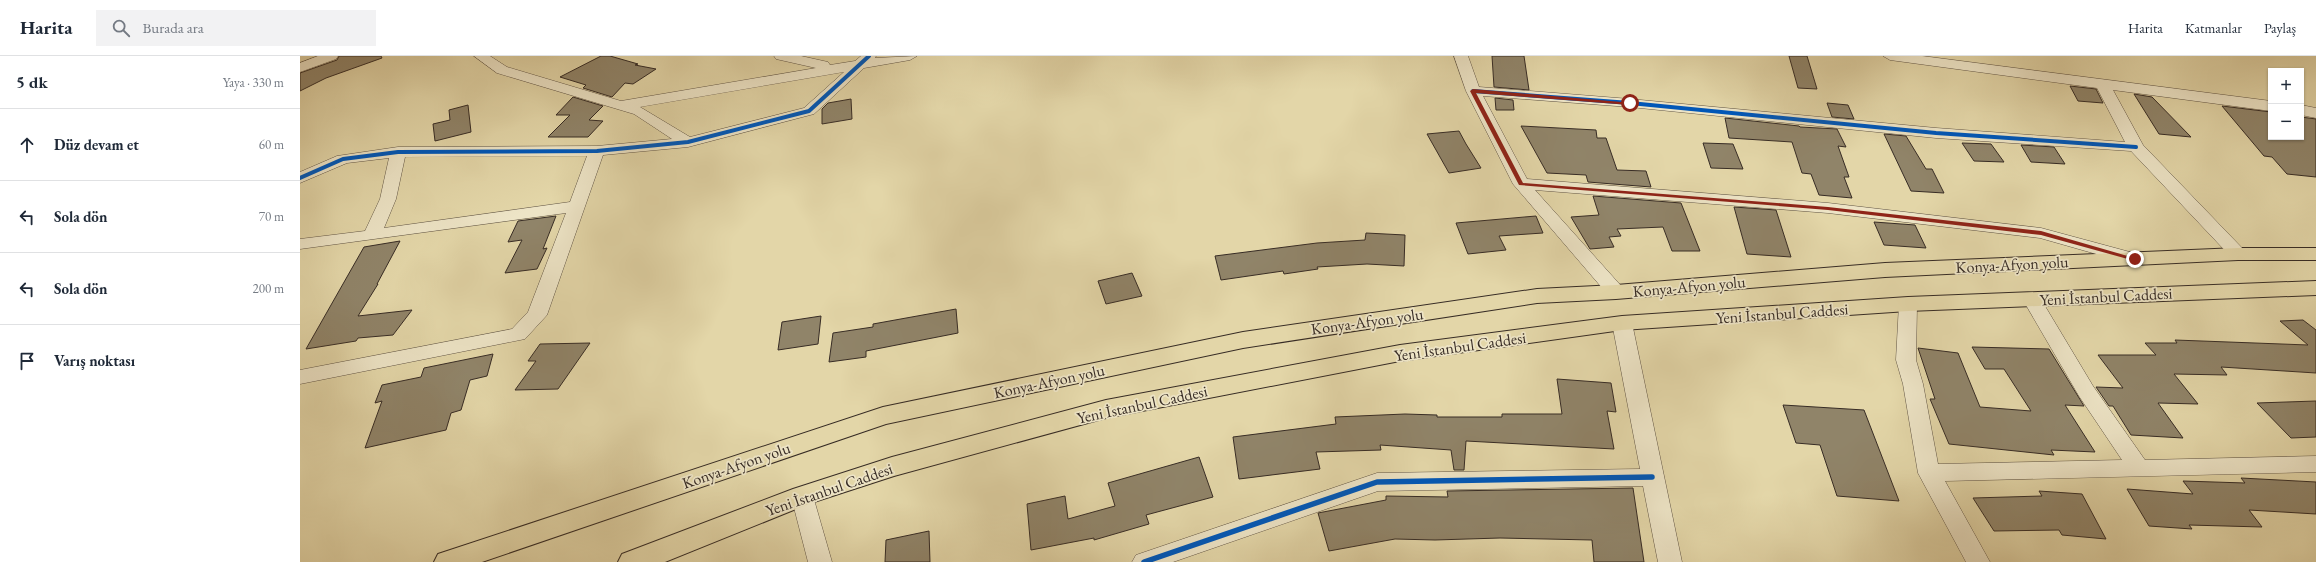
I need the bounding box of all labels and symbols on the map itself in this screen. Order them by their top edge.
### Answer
route start [1621,94,1639,112]
route end [2126,250,2144,268]
street label: Konya-Afyon yolu [1955,251,2070,278]
street label: Konya-Afyon yolu [1632,271,1747,302]
street label: Yeni İstanbul Caddesi [2039,283,2173,310]
street label: Yeni İstanbul Caddesi [1715,298,1849,329]
street label: Konya-Afyon yolu [1310,303,1425,340]
street label: Yeni İstanbul Caddesi [1393,327,1527,366]
street label: Konya-Afyon yolu [992,359,1107,404]
street label: Yeni İstanbul Caddesi [1075,380,1209,429]
street label: Konya-Afyon yolu [679,437,794,494]
street label: Yeni İstanbul Caddesi [763,458,895,521]

